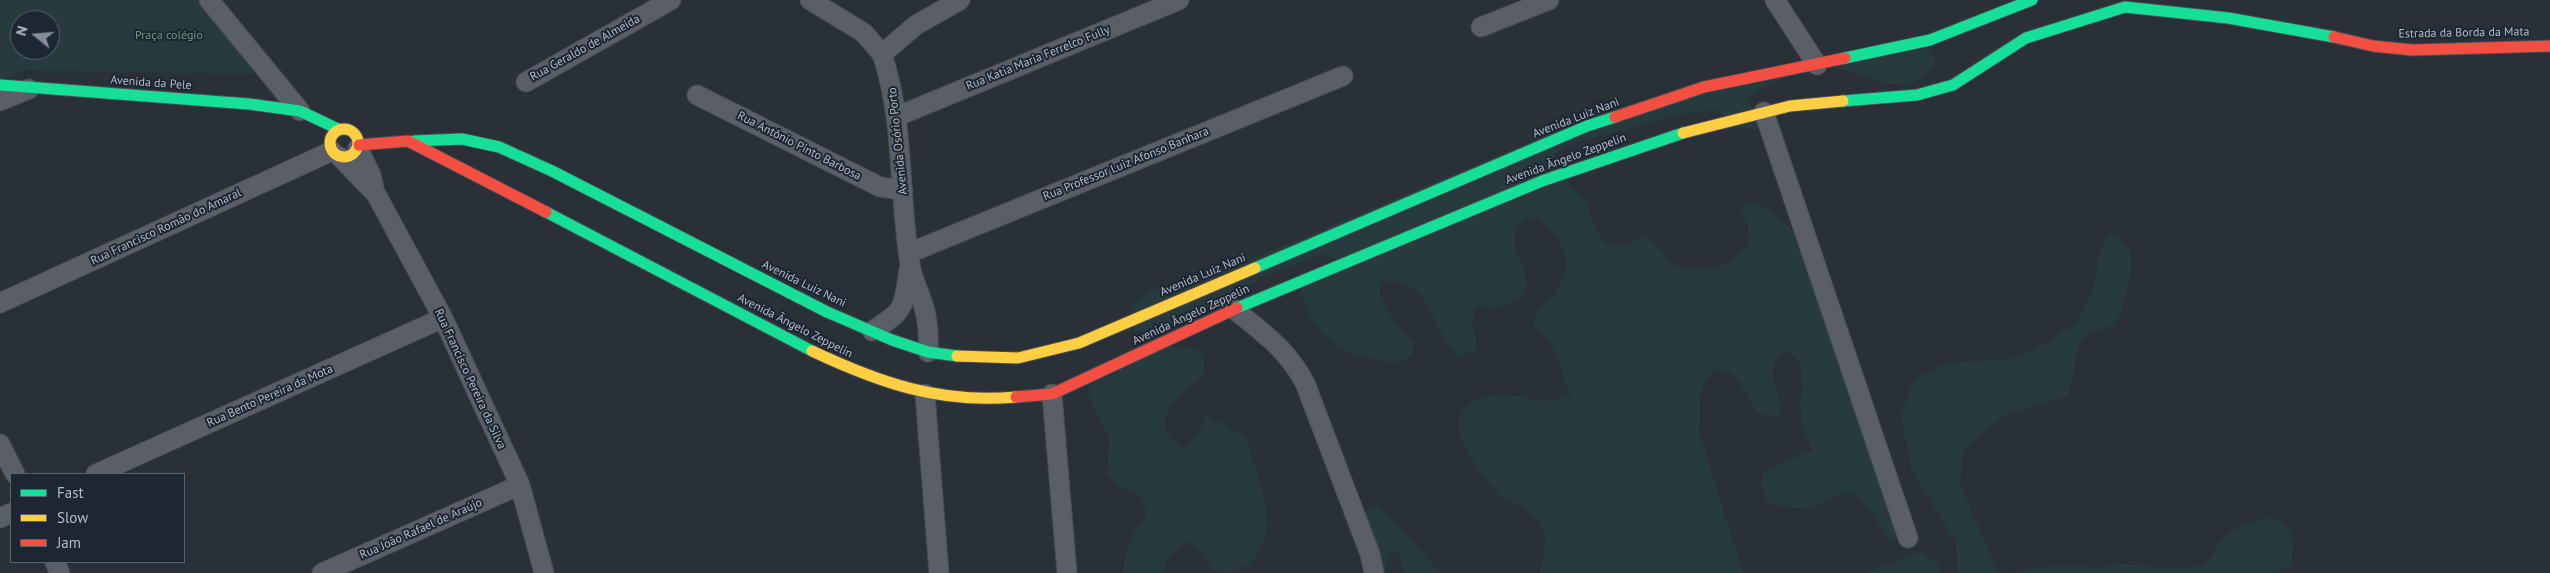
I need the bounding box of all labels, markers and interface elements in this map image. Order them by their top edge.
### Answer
north arrow [10,10,60,60]
street label: Rua Geraldo de Almeida [528,12,642,84]
street label: Rua Katia Maria Ferrelco Fully [964,22,1112,94]
text: N [12,24,32,38]
street label: Estrada da Borda da Mata [2398,25,2530,41]
park label: Praça colégio [135,29,203,43]
street label: Avenida da Pele [110,73,192,93]
street label: Avenida Osório Porto [885,87,911,195]
street label: Avenida Luiz Nani [1531,95,1621,141]
street label: Rua Antônio Pinto Barbosa [735,108,863,184]
street label: Rua Professor Luiz Afonso Banhara [1041,124,1211,204]
street label: Avenida Ângelo Zeppelin [1504,130,1628,188]
street label: Rua Francisco Romão do Amaral [88,186,244,268]
street label: Avenida Luiz Nani [1158,250,1248,300]
street label: Avenida Luiz Nani [760,257,848,311]
street label: Avenida Ângelo Zeppelin [1130,282,1252,348]
street label: Avenida Ângelo Zeppelin [735,291,855,361]
street label: Rua Francisco Pereira da Silva [431,306,509,452]
street label: Rua Bento Pereira da Mota [205,362,335,430]
legend [10,473,185,563]
text: Fast [57,483,84,502]
street label: Rua João Rafael de Araújo [357,495,485,563]
text: Slow [57,508,88,527]
text: Jam [57,533,81,552]

